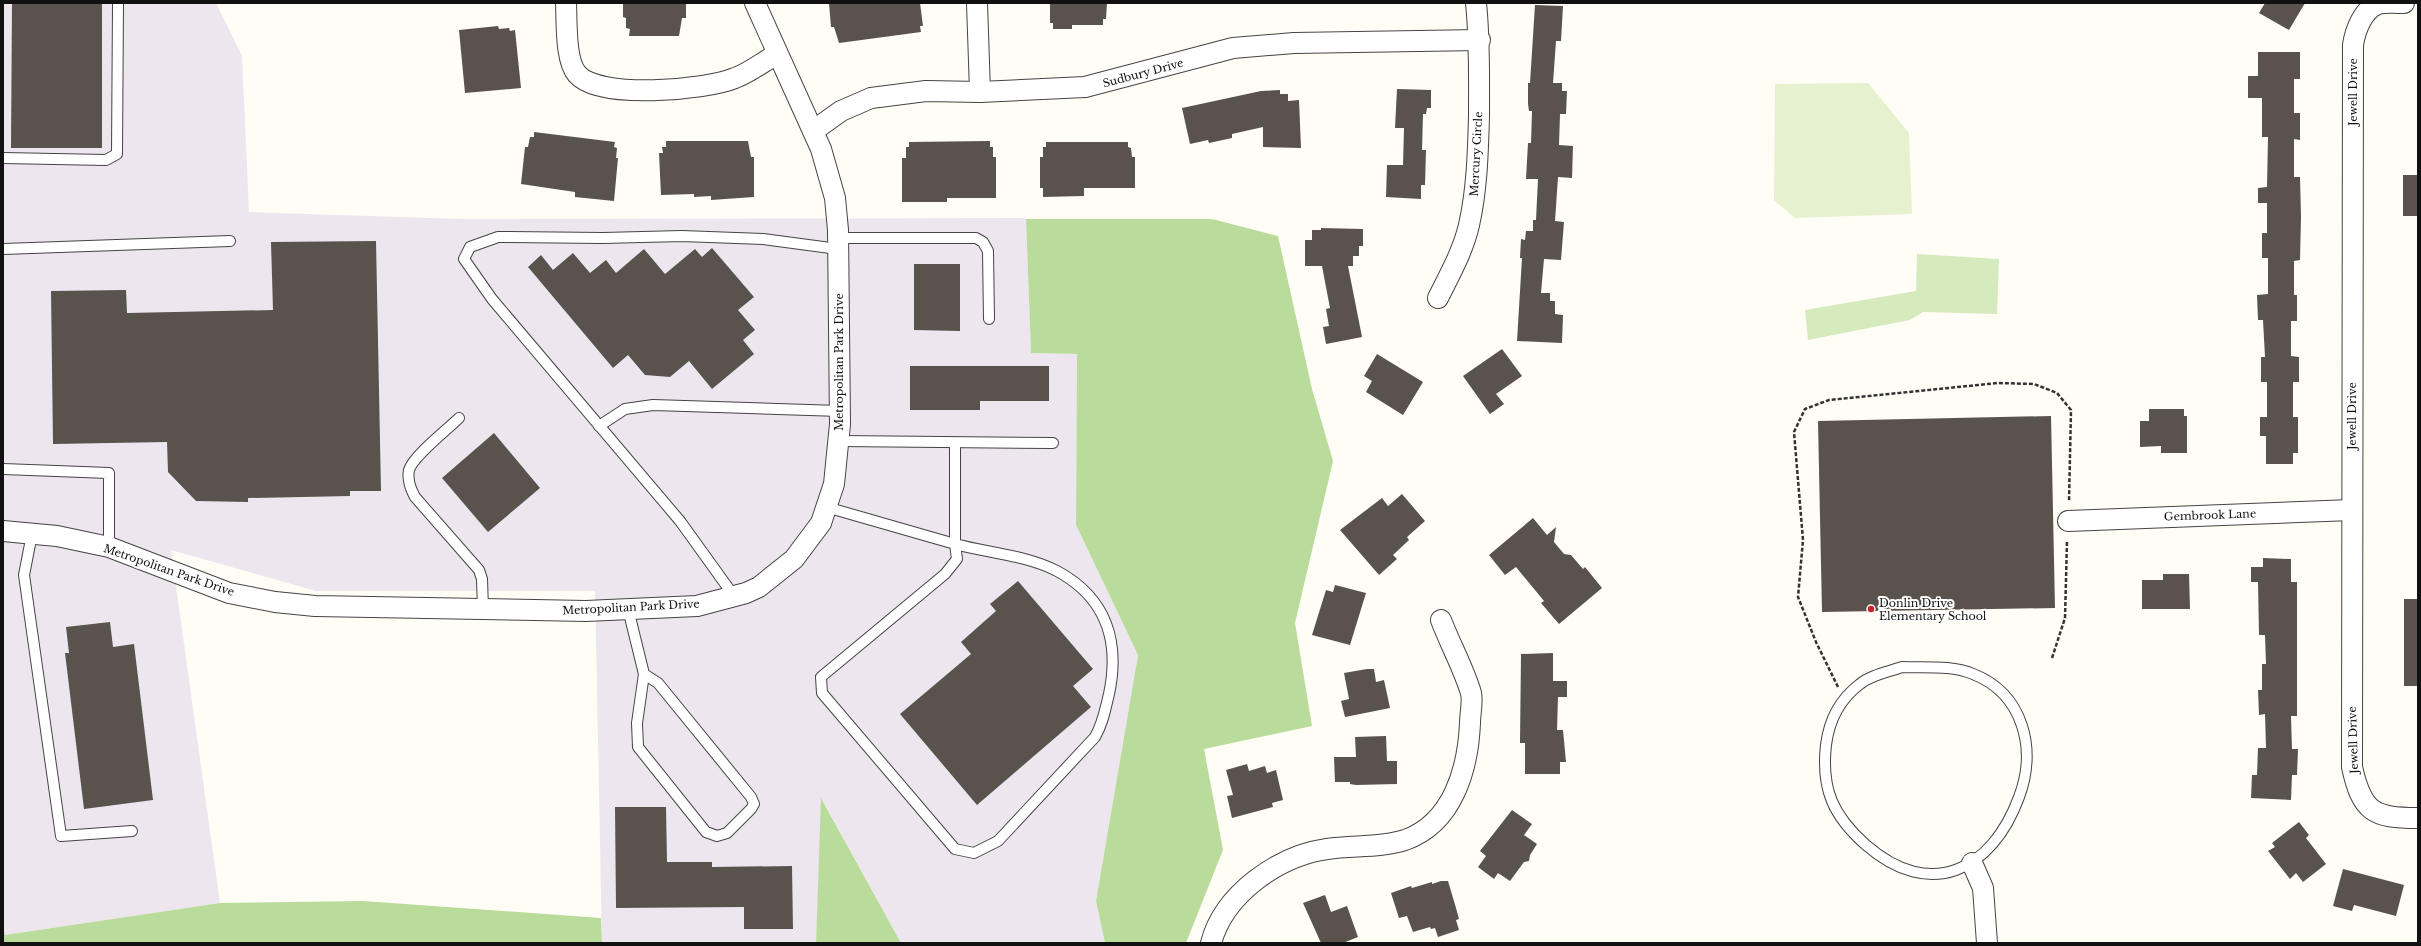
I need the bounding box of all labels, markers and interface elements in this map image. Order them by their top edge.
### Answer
street label: Sudbury Drive [1101,55,1185,91]
street label: Jewell Drive [2346,58,2360,128]
street label: Mercury Circle [1467,111,1485,197]
street label: Metropolitan Park Drive [832,293,846,431]
street label: Jewell Drive [2345,382,2359,452]
street label: Gembrook Lane [2164,506,2256,524]
street label: Metropolitan Park Drive [102,541,236,599]
street label: Metropolitan Park Drive [562,596,700,618]
place label: Donlin Drive Elementary School [1879,596,1987,623]
marker: Donlin Drive Elementary School [1866,604,1876,614]
street label: Jewell Drive [2345,706,2361,776]

